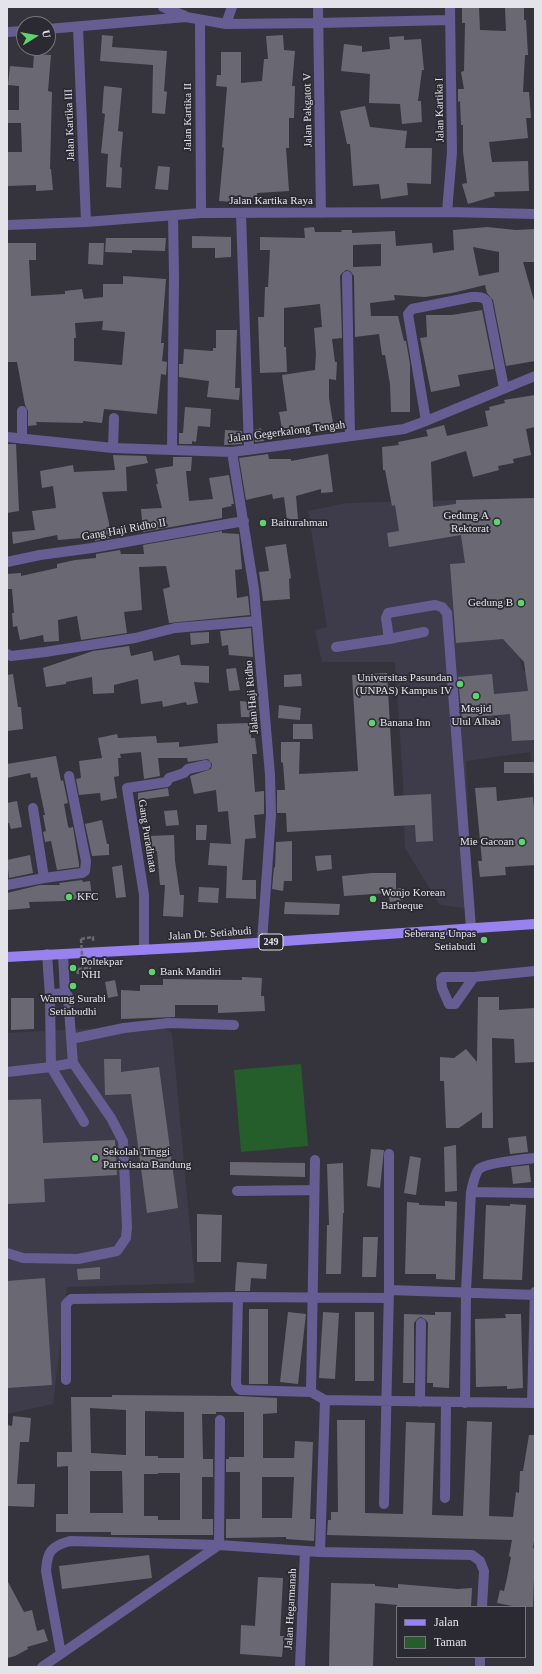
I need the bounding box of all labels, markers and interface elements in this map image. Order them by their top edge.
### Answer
north arrow [16,16,56,56]
text: U [40,29,53,39]
street label: Jalan Pakgatot V [301,73,315,147]
street label: Jalan Kartika I [433,78,447,142]
street label: Jalan Kartika II [181,83,195,151]
street label: Jalan Kartika III [62,89,78,161]
street label: Jalan Kartika Raya [229,194,313,208]
street label: Jalan Gegerkalong Tengah [228,418,346,446]
place label: Gedung A Rektorat [443,509,489,535]
street label: Gang Haji Ridho II [81,516,167,544]
place label: Baiturahman [271,516,328,530]
marker: Gedung A Rektorat [492,517,502,527]
marker: Baiturahman [258,518,268,528]
place label: Gedung B [468,596,513,610]
marker: Gedung B [516,598,526,608]
street label: Jalan Haji Ridho [242,660,262,734]
place label: Universitas Pasundan (UNPAS) Kampus IV [356,671,452,697]
marker: Universitas Pasundan (UNPAS) Kampus IV [455,679,465,689]
marker: Mesjid Ulul Albab [471,691,481,701]
place label: Mesjid Ulul Albab [451,702,501,728]
place label: Banana Inn [380,716,430,730]
marker: Banana Inn [367,718,377,728]
street label: Gang Puradinata [135,799,159,873]
place label: Mie Gacoan [460,835,514,849]
marker: Mie Gacoan [517,837,527,847]
place label: Wonjo Korean Barbeque [381,886,445,912]
place label: KFC [77,890,98,904]
marker: KFC [64,892,74,902]
marker: Wonjo Korean Barbeque [368,894,378,904]
street label: Jalan Dr. Setiabudi [168,925,252,943]
place label: Seberang Unpas Setiabudi [404,927,476,953]
road number: 249 [259,934,283,950]
marker: Seberang Unpas Setiabudi [479,935,489,945]
place label: Poltekpar NHI [81,955,123,981]
marker: Poltekpar NHI [68,963,78,973]
place label: Bank Mandiri [160,965,221,979]
marker: Bank Mandiri [147,967,157,977]
marker: Warung Surabi Setiabudhi [68,981,78,991]
place label: Warung Surabi Setiabudhi [40,992,106,1018]
place label: Sekolah Tinggi Pariwisata Bandung [103,1145,191,1171]
marker: Sekolah Tinggi Pariwisata Bandung [90,1153,100,1163]
street label: Jalan Hegarmanah [282,1568,300,1650]
legend [396,1606,526,1658]
text: Jalan [434,1615,459,1629]
text: Taman [434,1635,466,1649]

